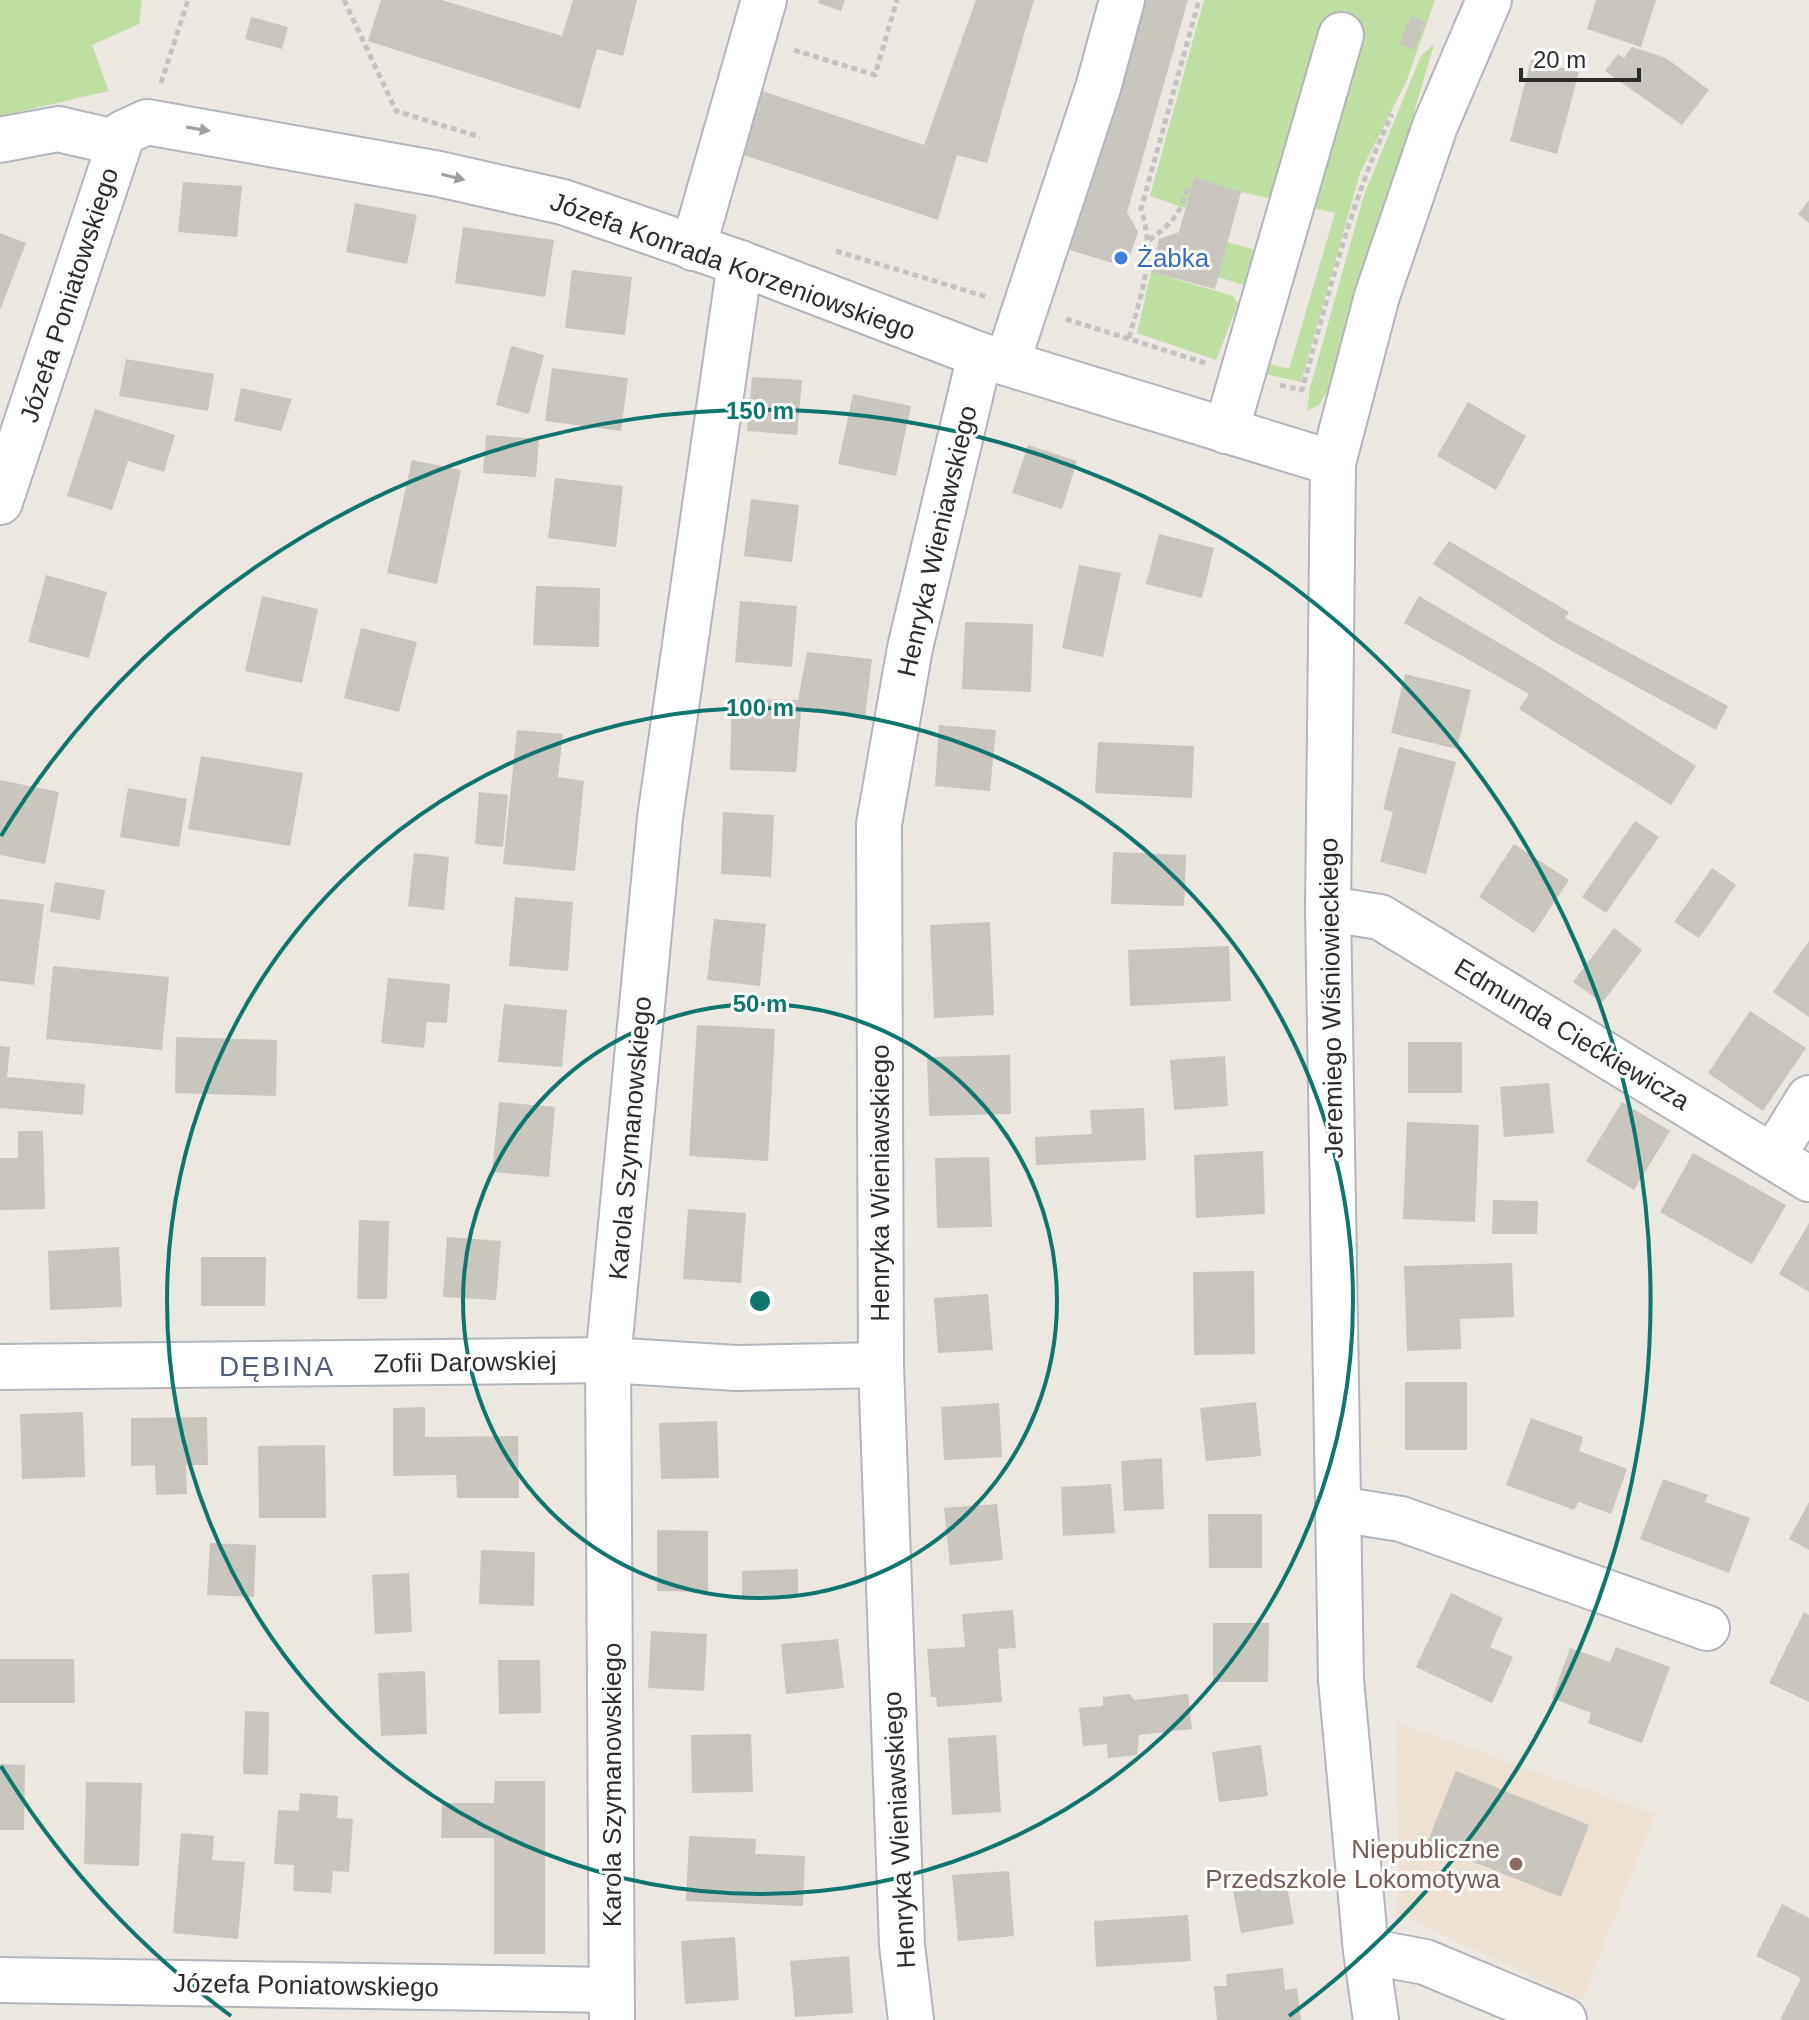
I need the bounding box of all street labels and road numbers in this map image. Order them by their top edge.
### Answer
street label: Józefa Poniatowskiego [14,164,124,426]
street label: Józefa Konrada Korzeniowskiego [547,186,919,346]
street label: Henryka Wieniawskiego [891,402,983,680]
street label: Jeremiego Wiśniowieckiego [1313,837,1349,1159]
street label: Edmunda Ciećkiewicza [1449,952,1695,1116]
street label: Karola Szymanowskiego [603,995,657,1281]
street label: Henryka Wieniawskiego [865,1044,895,1322]
street label: Zofii Darowskiej [373,1345,557,1379]
street label: Karola Szymanowskiego [597,1643,627,1927]
street label: Henryka Wieniawskiego [877,1691,921,1969]
street label: Józefa Poniatowskiego [173,1968,439,2002]

